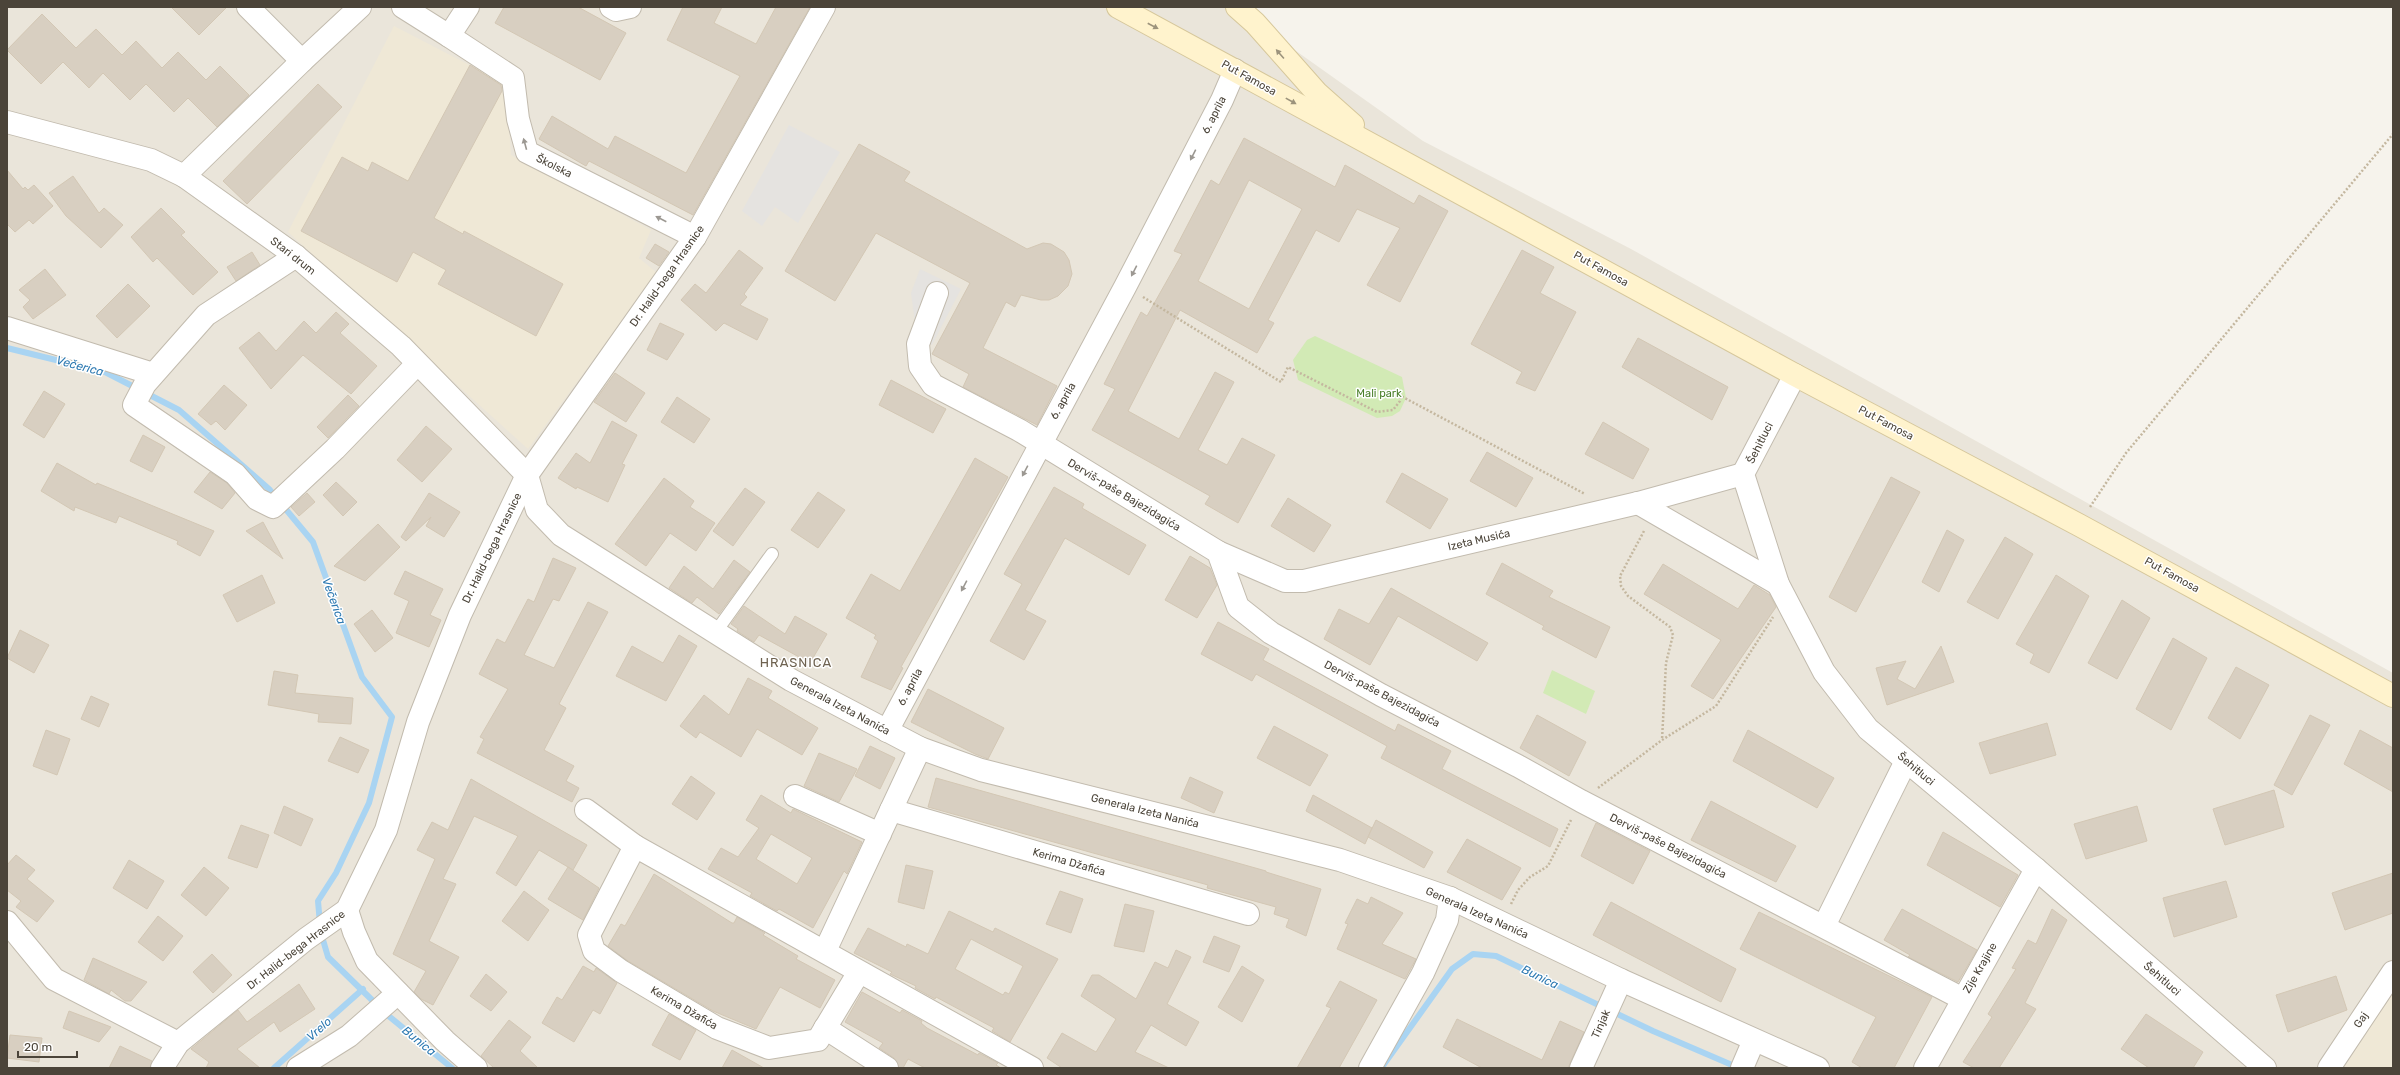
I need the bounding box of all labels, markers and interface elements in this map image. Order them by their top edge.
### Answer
one-way arrow [1147,22,1159,29]
one-way arrow [1276,49,1285,59]
street label: Put Famosa [1219,58,1279,98]
street label: 6. aprila [1199,94,1229,136]
one-way arrow [1286,98,1297,105]
one-way arrow [521,138,527,150]
one-way arrow [1190,150,1197,161]
street label: Školska [534,151,574,181]
one-way arrow [655,216,666,222]
street label: Dr. Halid-bega Hrasnice [627,223,707,329]
street label: Stari drum [268,234,318,278]
street label: Put Famosa [1571,249,1631,289]
one-way arrow [1130,265,1137,277]
water label: Večerica [55,353,105,379]
street label: 6. aprila [1048,380,1078,422]
park label: Mali park [1356,387,1402,400]
street label: Put Famosa [1856,403,1916,443]
street label: Šehitluci [1744,420,1776,466]
street label: Derviš-paše Bajezidagića [1065,456,1183,534]
one-way arrow [1021,465,1028,477]
street label: Dr. Halid-bega Hrasnice [460,491,524,605]
street label: Izeta Musića [1447,527,1511,553]
street label: Put Famosa [2142,555,2202,595]
water label: Večerica [319,576,349,626]
one-way arrow [960,580,967,592]
district label: HRASNICA [760,655,832,670]
street label: Derviš-paše Bajezidagića [1322,658,1442,730]
street label: 6. aprila [895,666,925,708]
street label: Generala Izeta Nanića [788,674,892,738]
street label: Šehitluci [1895,750,1937,788]
street label: Generala Izeta Nanića [1090,791,1200,831]
street label: Derviš-paše Bajezidagića [1607,811,1729,881]
street label: Kerima Džafića [1031,845,1107,879]
street label: Generala Izeta Nanića [1424,884,1530,942]
street label: Dr. Halid-bega Hrasnice [244,908,348,992]
street label: Zije Krajine [1960,940,2000,996]
street label: Šehitluci [2141,959,2183,999]
water label: Bunica [1519,962,1561,992]
street label: Kerima Džafića [648,984,720,1032]
street label: Tinjak [1589,1007,1613,1040]
street label: Gaj [2351,1009,2371,1030]
water label: Vrelo [304,1014,334,1044]
water label: Bunica [399,1023,439,1059]
scale bar [18,1033,77,1059]
text: 20 m [24,1040,52,1054]

